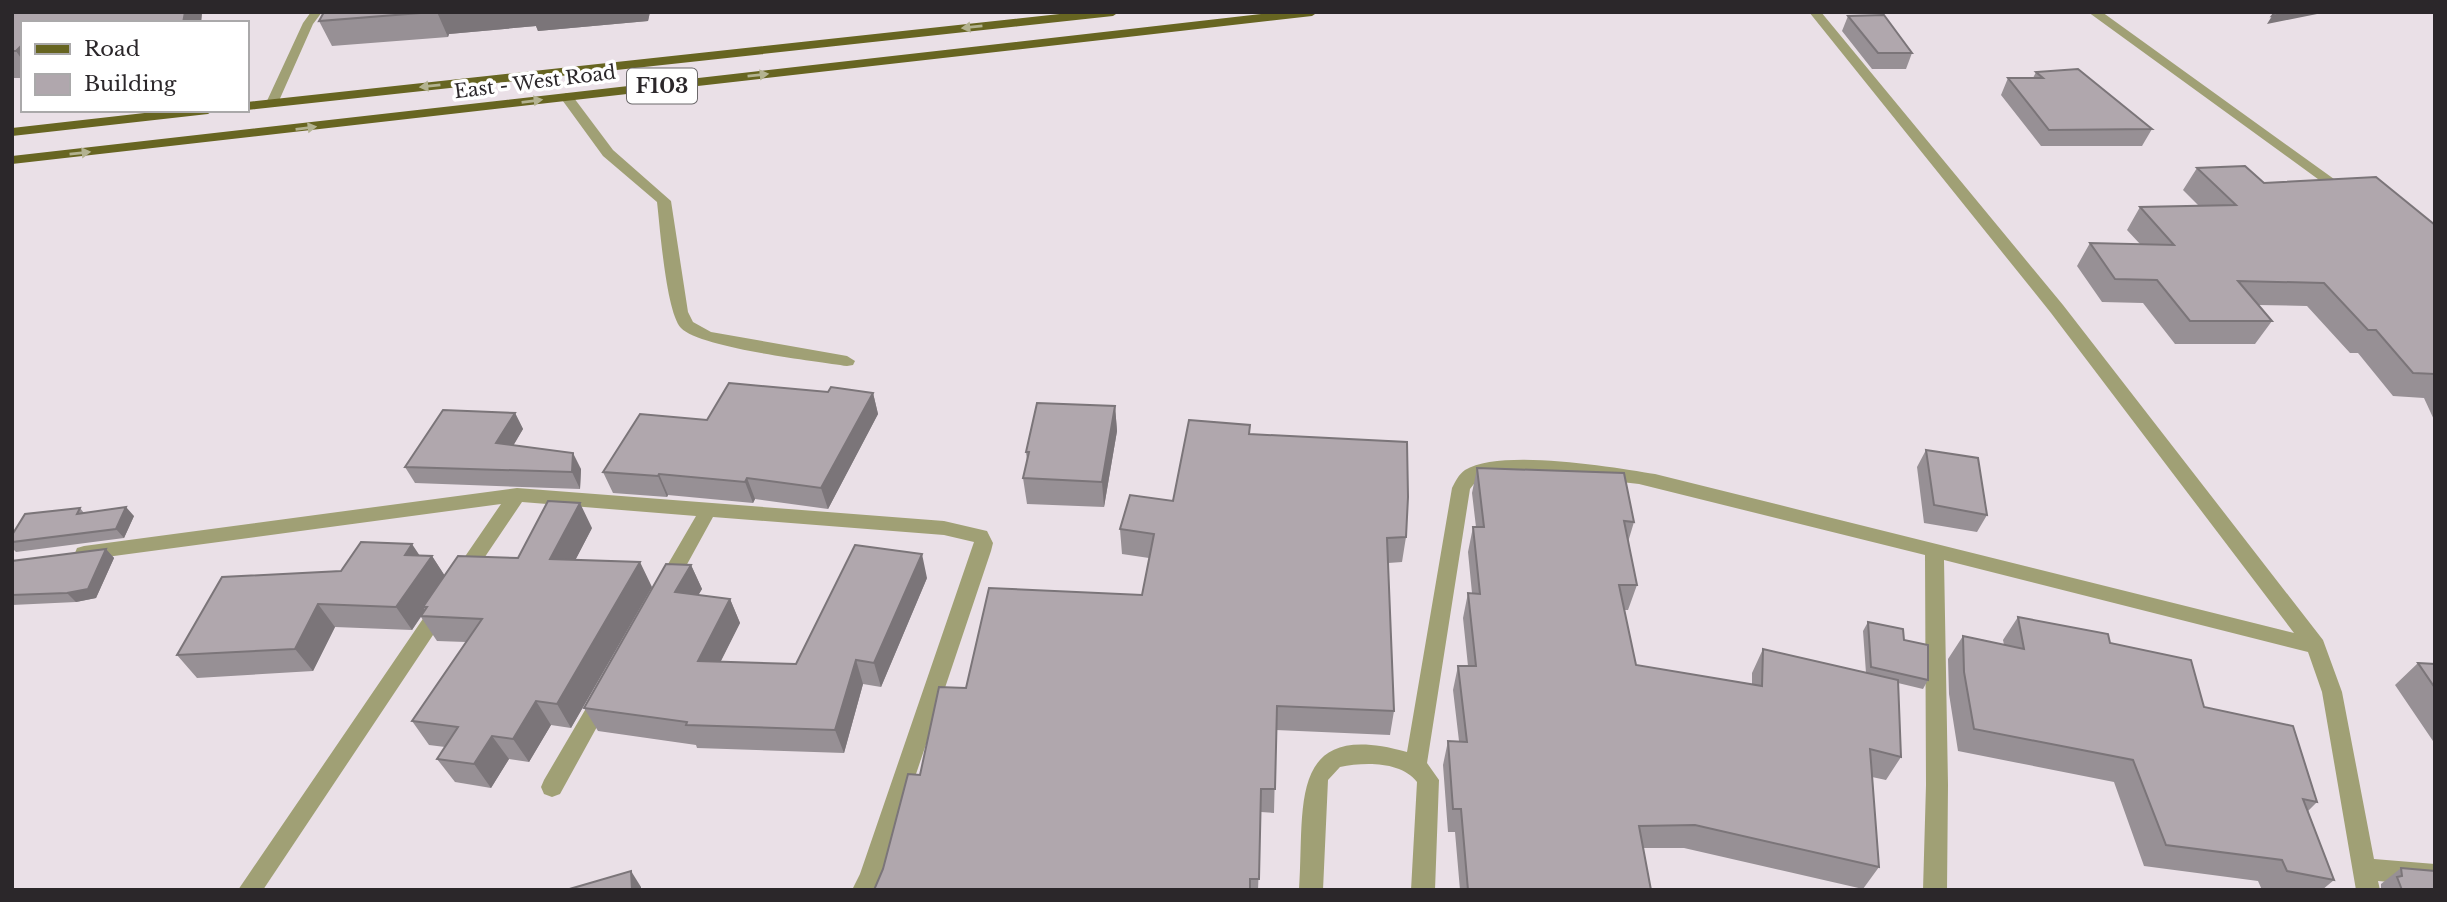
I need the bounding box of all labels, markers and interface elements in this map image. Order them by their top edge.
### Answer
legend [21,21,248,112]
one-way arrow [961,22,983,33]
text: Road [84,36,140,62]
street label: East - West Road [453,61,617,103]
road number: F103 [627,68,697,104]
one-way arrow [747,70,769,81]
text: Building [84,71,177,97]
one-way arrow [418,81,440,92]
one-way arrow [521,96,543,107]
one-way arrow [295,122,317,133]
one-way arrow [69,147,91,158]

